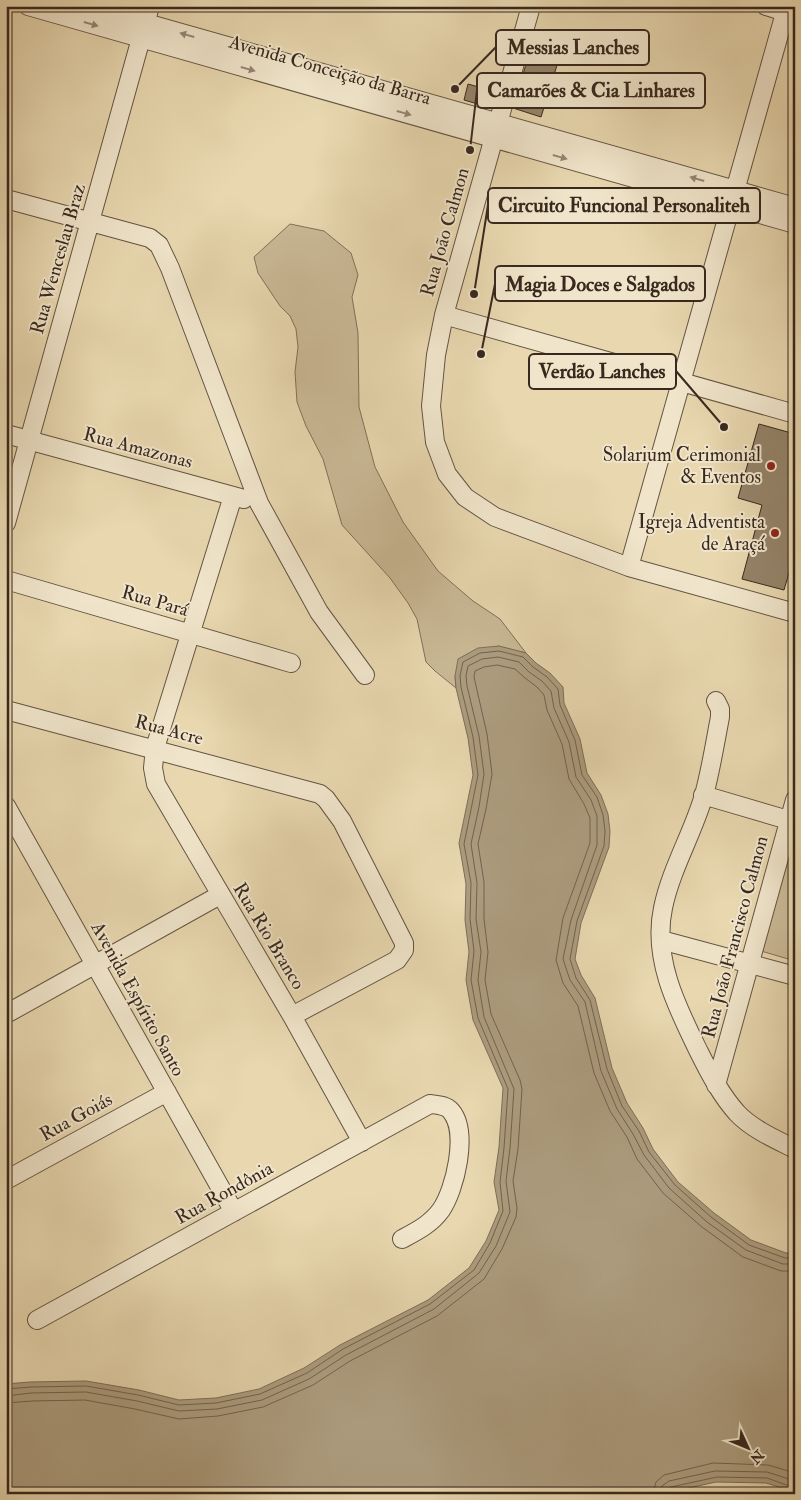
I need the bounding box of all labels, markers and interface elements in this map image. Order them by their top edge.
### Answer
one-way arrow [84,21,99,29]
street label: Avenida Conceição da Barra [225,29,434,110]
callout: Messias Lanches [496,30,649,65]
one-way arrow [180,31,195,39]
text: Messias Lanches [506,35,639,60]
one-way arrow [240,65,255,73]
callout: Camarões & Cia Linhares [477,73,705,108]
text: Camarões & Cia Linhares [487,78,695,103]
one-way arrow [397,109,412,117]
one-way arrow [553,154,568,162]
street label: Rua João Calmon [415,165,475,299]
one-way arrow [690,175,705,183]
street label: Rua Wenceslau Braz [25,181,91,337]
callout: Circuito Funcional Personaliteh [488,188,760,223]
text: Circuito Funcional Personaliteh [498,193,751,218]
callout: Magia Doces e Salgados [495,266,705,301]
text: Magia Doces e Salgados [504,272,695,298]
callout: Verdão Lanches [529,354,676,389]
text: Verdão Lanches [538,359,666,384]
street label: Rua Amazonas [81,422,195,474]
place label: Solarium Cerimonial & Eventos [603,443,761,489]
marker: Solarium Cerimonial & Eventos [765,460,777,472]
place label: Igreja Adventista de Araçá [638,510,765,556]
marker: Igreja Adventista de Araçá [769,527,781,539]
street label: Rua Pará [119,580,191,622]
street label: Rua Acre [132,709,206,751]
street label: Rua João Francisco Calmon [696,833,774,1041]
street label: Rua Rio Branco [228,878,310,994]
street label: Avenida Espírito Santo [84,917,190,1081]
street label: Rua Goiás [35,1087,117,1147]
street label: Rua Rondônia [171,1156,277,1230]
north arrow [724,1422,774,1472]
text: N [746,1446,768,1467]

